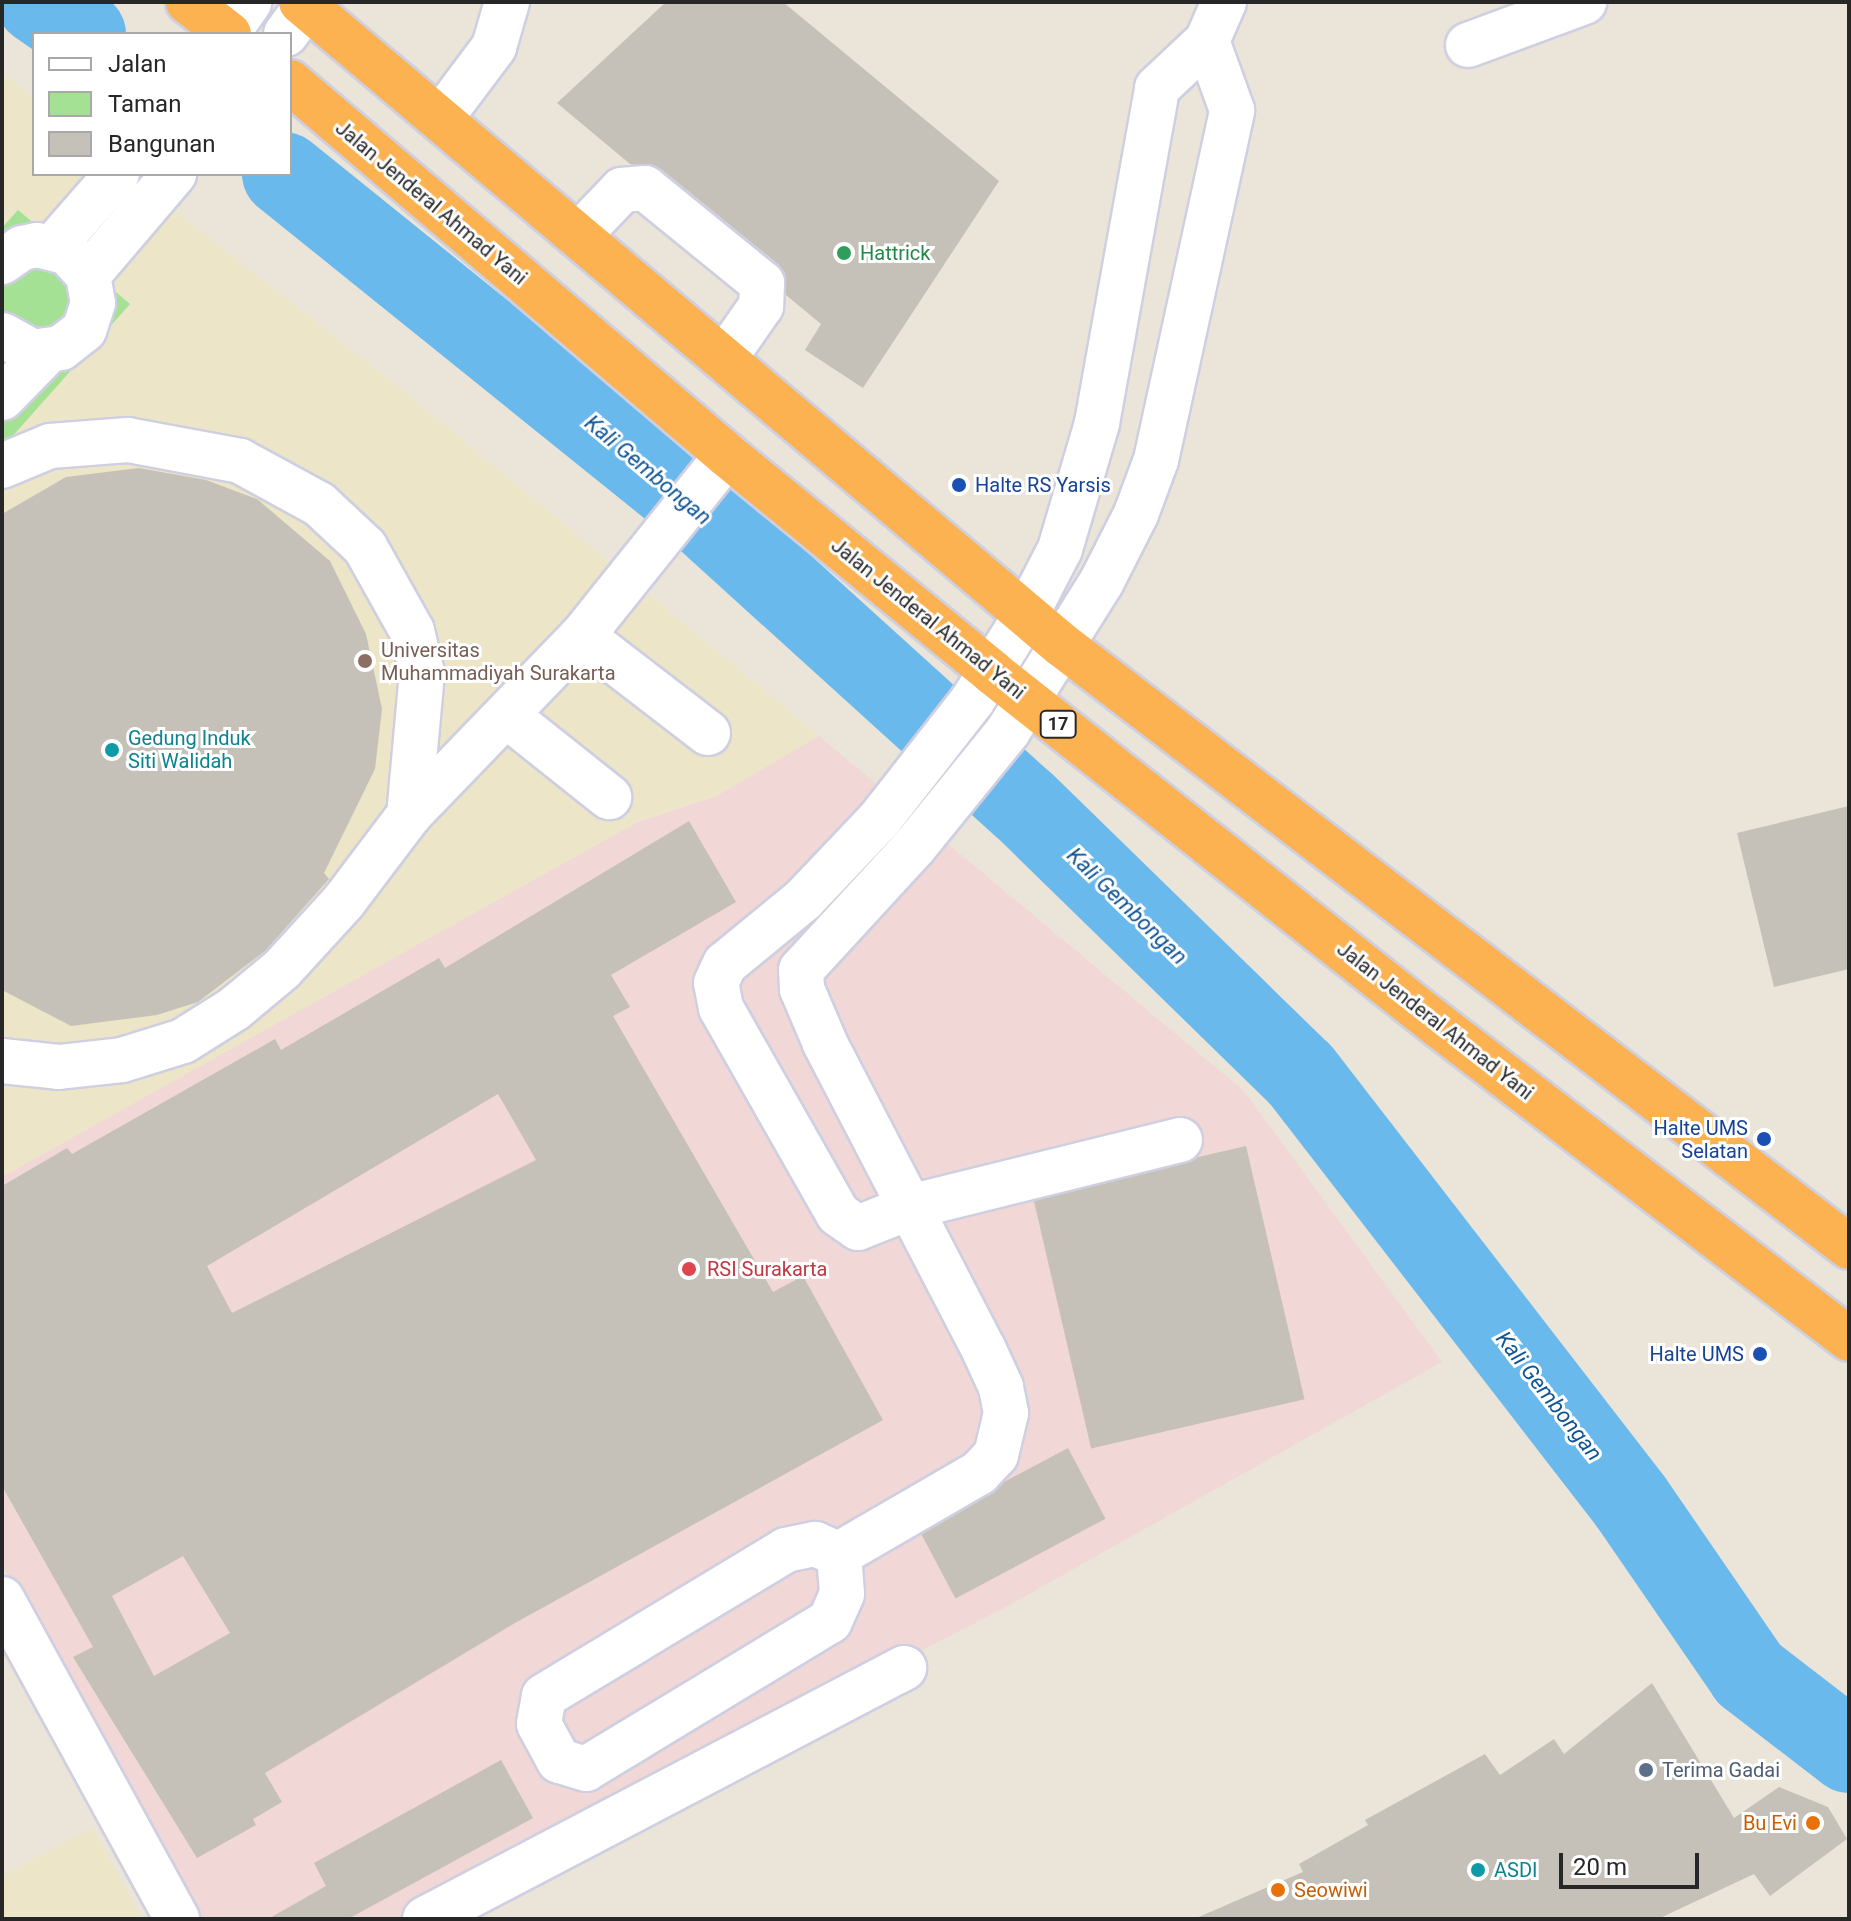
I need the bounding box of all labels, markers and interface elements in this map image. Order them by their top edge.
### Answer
legend [32,32,292,176]
text: Jalan [108,50,166,78]
text: Taman [108,90,181,118]
street label: Jalan Jenderal Ahmad Yani [331,116,531,290]
text: Bangunan [108,130,216,158]
place label: Hattrick [860,241,930,265]
marker: Hattrick [835,244,853,262]
water label: Kali Gembongan [580,410,716,530]
place label: Halte RS Yarsis [975,473,1111,497]
marker: Halte RS Yarsis [950,476,968,494]
street label: Jalan Jenderal Ahmad Yani [826,533,1030,705]
place label: Universitas Muhammadiyah Surakarta [381,638,616,685]
marker: Universitas Muhammadiyah Surakarta [356,652,374,670]
road number: 17 [1038,710,1078,738]
place label: Gedung Induk Siti Walidah [128,726,251,773]
marker: Gedung Induk Siti Walidah [103,741,121,759]
water label: Kali Gembongan [1061,842,1193,970]
street label: Jalan Jenderal Ahmad Yani [1332,937,1538,1105]
place label: Halte UMS Selatan [1654,1116,1748,1163]
marker: Halte UMS Selatan [1755,1130,1773,1148]
place label: RSI Surakarta [707,1257,827,1281]
marker: RSI Surakarta [678,1258,700,1280]
water label: Kali Gembongan [1490,1326,1608,1466]
place label: Halte UMS [1650,1342,1744,1366]
marker: Halte UMS [1751,1345,1769,1363]
place label: Terima Gadai [1662,1758,1780,1782]
marker: Terima Gadai [1637,1761,1655,1779]
place label: Bu Evi [1743,1811,1797,1835]
marker: Bu Evi [1804,1814,1822,1832]
scale bar [1563,1837,1703,1887]
text: 20 m [1573,1853,1627,1881]
place label: ASDI [1494,1858,1537,1882]
marker: ASDI [1469,1861,1487,1879]
place label: Seowiwi [1294,1878,1368,1902]
marker: Seowiwi [1269,1881,1287,1899]

